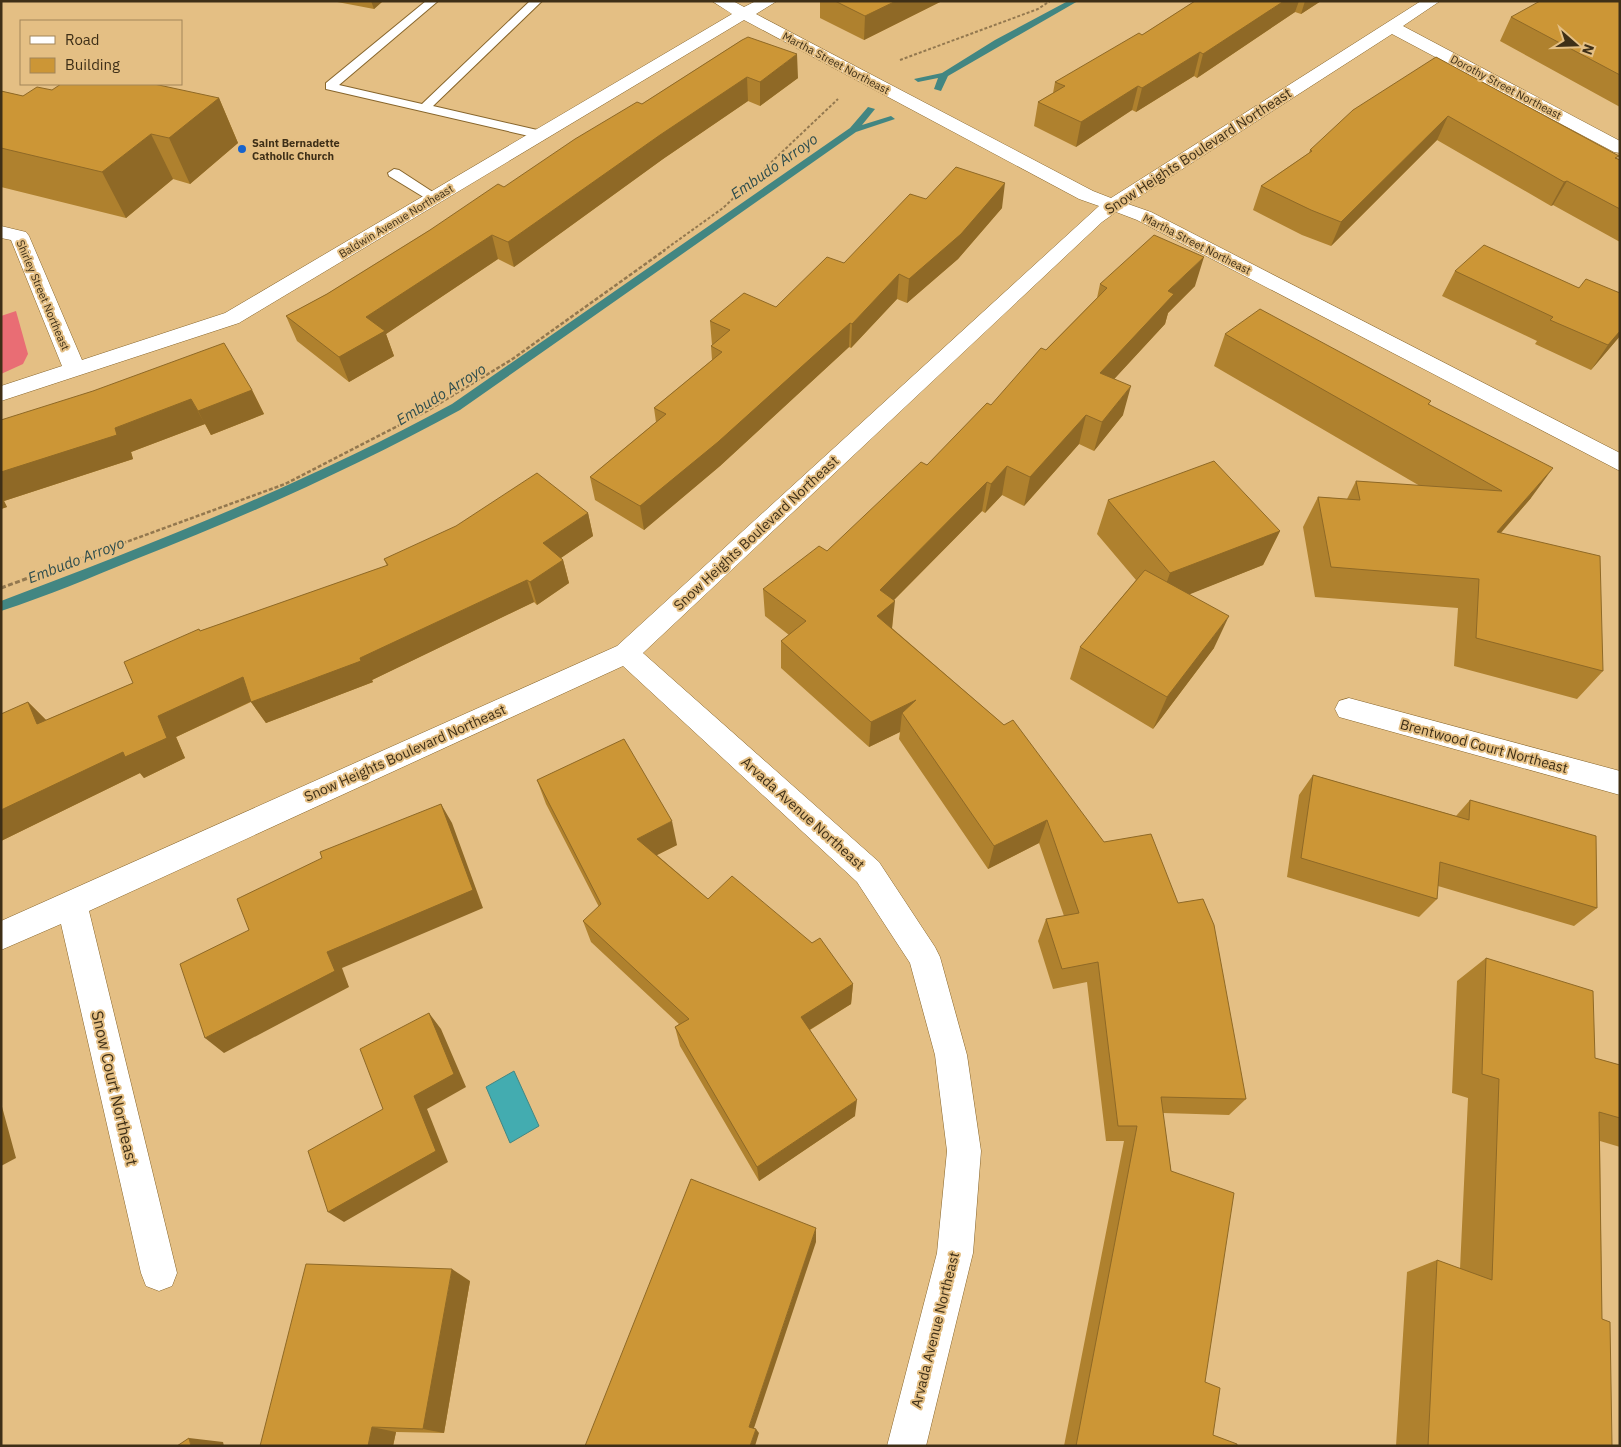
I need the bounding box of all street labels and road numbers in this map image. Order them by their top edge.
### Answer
street label: Martha Street Northeast [780,29,892,97]
street label: Dorothy Street Northeast [1448,52,1564,122]
street label: Snow Heights Boulevard Northeast [1101,84,1295,218]
street label: Baldwin Avenue Northeast [336,181,456,261]
street label: Martha Street Northeast [1141,211,1253,277]
street label: Shirley Street Northeast [13,238,73,352]
street label: Snow Heights Boulevard Northeast [670,452,842,614]
street label: Snow Heights Boulevard Northeast [301,700,509,806]
street label: Brentwood Court Northeast [1398,715,1570,777]
street label: Arvada Avenue Northeast [738,753,869,873]
street label: Snow Court Northeast [87,1009,143,1167]
street label: Arvada Avenue Northeast [907,1250,963,1410]

